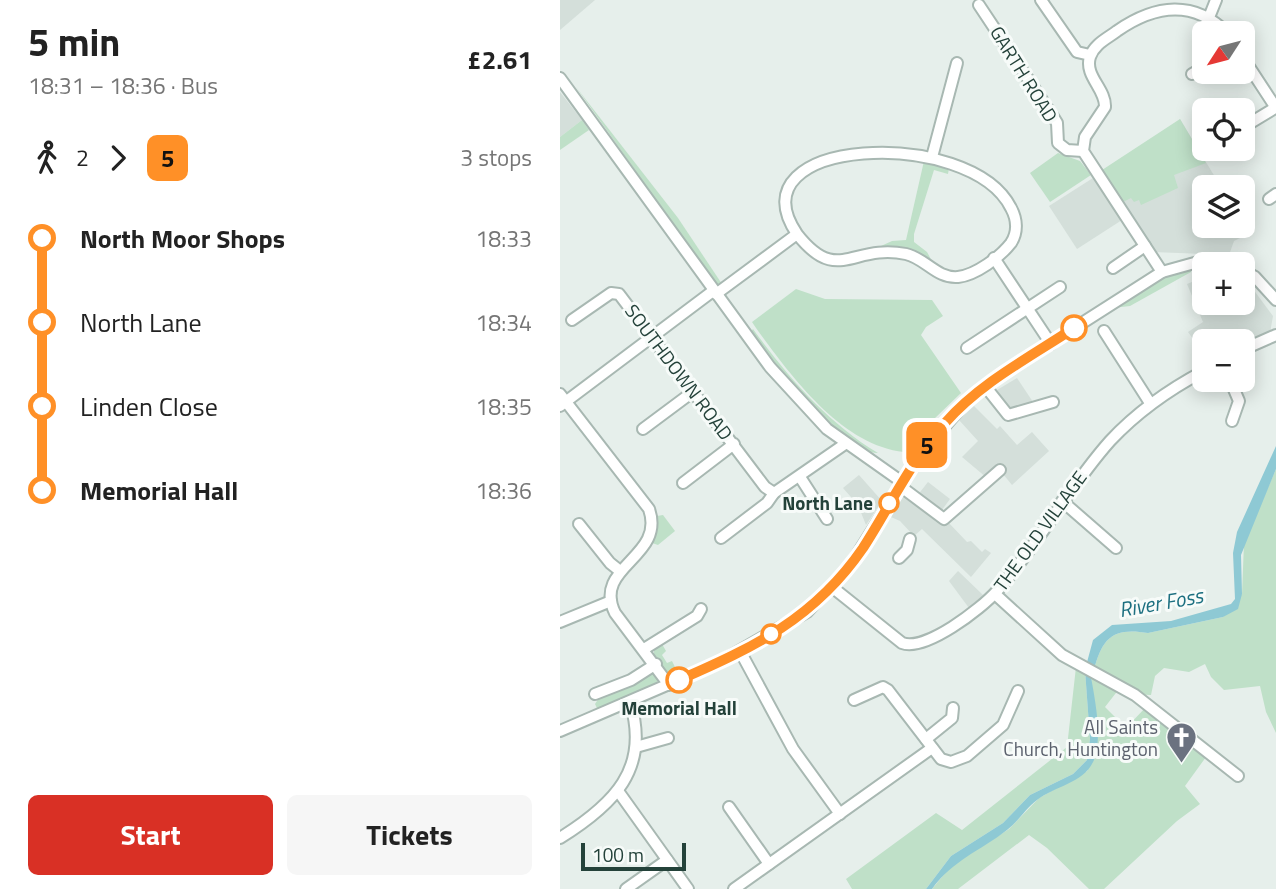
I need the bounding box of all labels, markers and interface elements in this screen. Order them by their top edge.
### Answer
text: 5 min [28,13,120,71]
street label: GARTH ROAD [983,20,1066,128]
north arrow [1192,21,1255,84]
map controls [1192,21,1255,392]
text: £2.61 [467,40,532,79]
text: 18:31 – 18:36 · Bus [28,68,218,103]
button: locate [1192,98,1255,161]
icon: walk [28,139,66,177]
icon: forward [99,139,137,177]
text: 2 [76,140,89,175]
text: 5 [161,140,174,176]
text: 3 stops [460,140,532,175]
button: layers [1192,175,1255,238]
text: North Moor Shops [80,219,285,258]
text: 18:33 [475,221,532,256]
button: + [1192,252,1255,315]
street label: SOUTHDOWN ROAD [618,297,740,446]
text: North Lane [80,303,202,342]
text: 18:34 [475,305,532,340]
unlabelled marker [1061,315,1087,341]
button: − [1192,329,1255,392]
text: Linden Close [80,387,218,426]
text: 18:35 [475,389,532,424]
line badge: 5 [904,422,950,468]
text: 5 [920,427,934,463]
street label: THE OLD VILLAGE [986,464,1093,597]
text: Memorial Hall [80,471,238,510]
text: 18:36 [475,473,532,508]
place label: North Lane [782,488,873,517]
marker: North Lane [879,493,899,513]
water label: River Foss [1116,579,1207,625]
unlabelled marker [761,624,781,644]
marker: Memorial Hall [666,667,692,693]
place label: Memorial Hall [621,693,737,722]
place label: All Saints Church, Huntington [1003,712,1158,763]
church icon: All Saints Church, Huntington [1164,721,1198,765]
button: Start [28,795,273,875]
button: Tickets [287,795,532,875]
scale bar [581,840,686,872]
text: 100 m [592,840,644,869]

